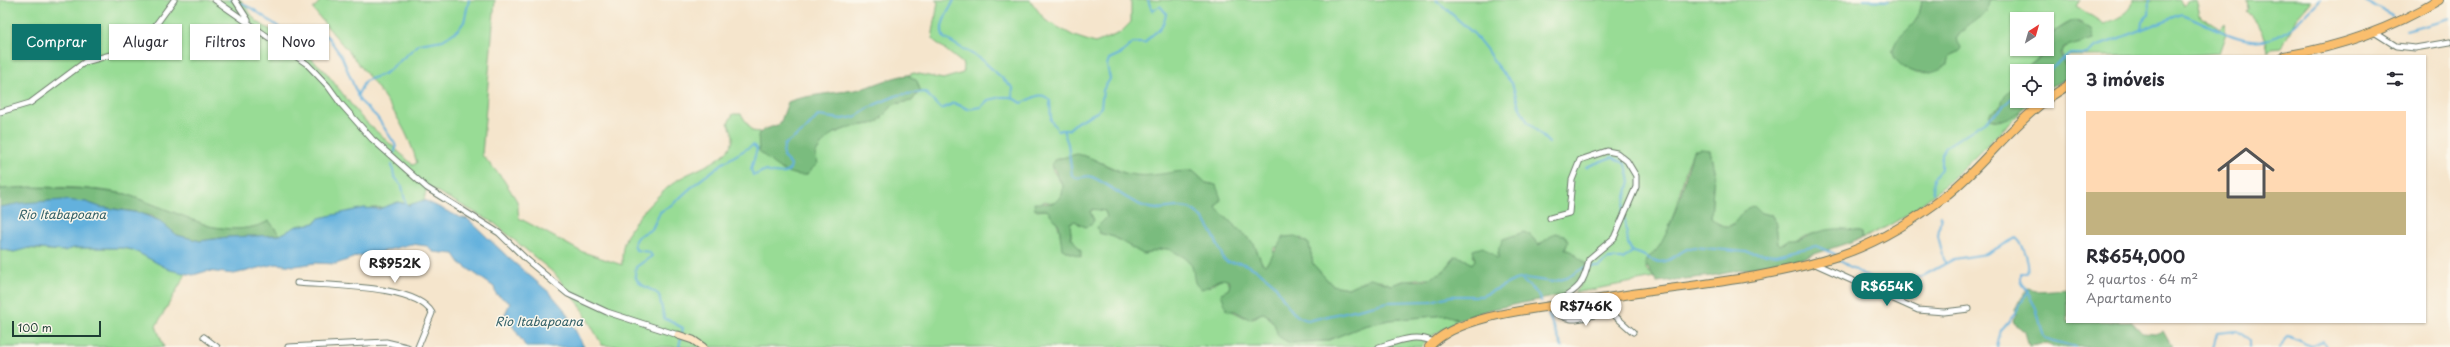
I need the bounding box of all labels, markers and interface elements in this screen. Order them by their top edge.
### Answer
north arrow [2010,12,2054,56]
map controls [2010,12,2054,108]
chip: Comprar [12,24,101,60]
chip: Alugar [109,24,182,60]
chip: Filtros [190,24,260,60]
chip: Novo [268,24,329,60]
button: locate [2010,64,2054,108]
text: 3 imóveis [2086,66,2165,92]
icon: filters [2384,68,2406,90]
icon: home [2210,137,2282,209]
water label: Rio Itabapoana [18,205,107,223]
text: R$654,000 [2086,243,2185,269]
pin: R$952K [362,250,428,284]
text: R$952K [369,253,421,272]
text: 2 quartos · 64 m² [2086,269,2198,288]
pin: R$654K [1854,273,1920,307]
text: R$654K [1861,276,1913,295]
text: Apartamento [2086,288,2172,307]
pin: R$746K [1553,293,1619,327]
text: R$746K [1559,296,1613,315]
water label: Rio Itabapoana [495,312,584,330]
scale bar [12,319,101,338]
text: 100 m [18,319,52,336]

